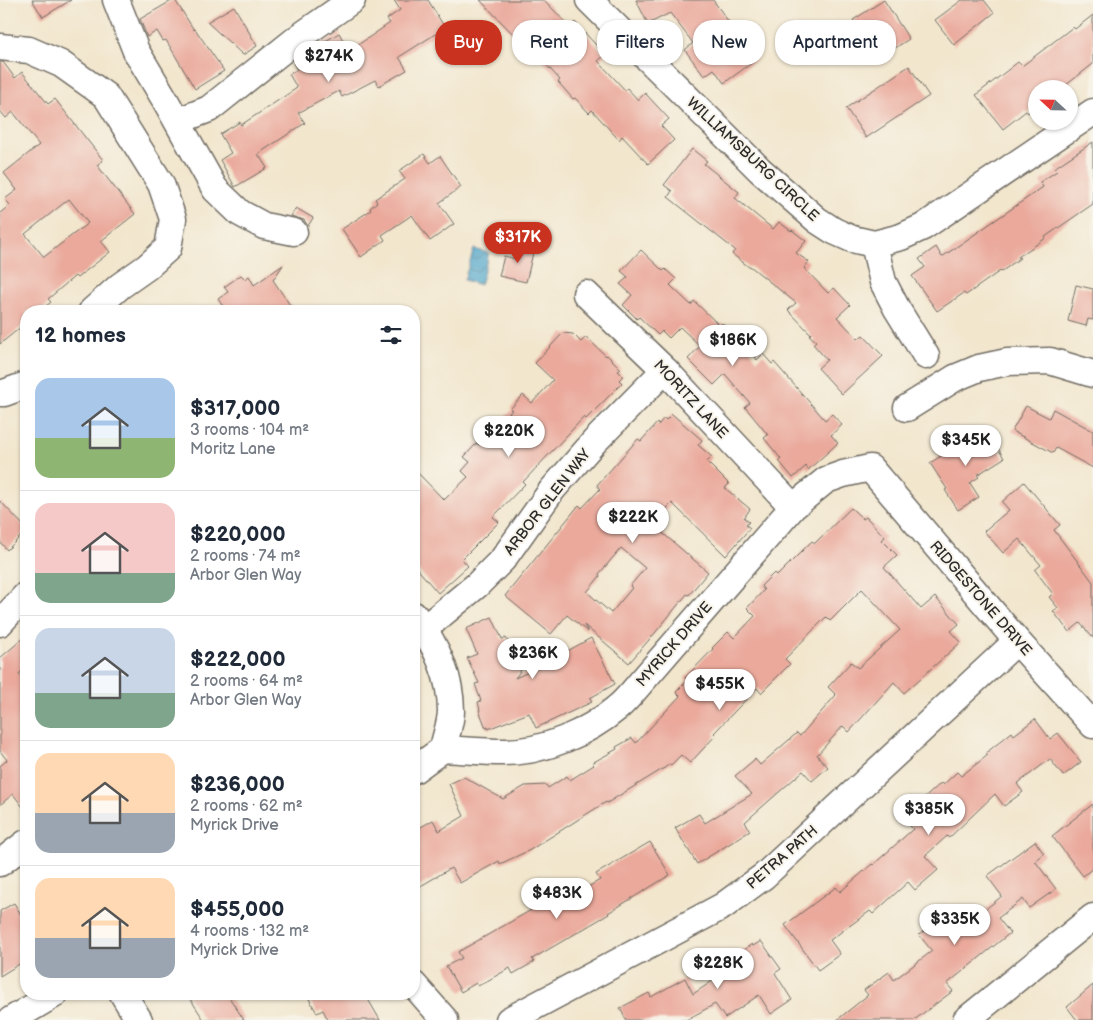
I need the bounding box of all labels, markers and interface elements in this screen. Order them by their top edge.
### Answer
chip: Buy [435,20,502,65]
chip: Rent [512,20,587,65]
chip: Filters [597,20,683,65]
chip: New [693,20,765,65]
chip: Apartment [775,20,896,65]
pin: $274K [294,41,364,83]
text: $274K [305,47,353,66]
north arrow [1028,80,1078,130]
map controls [1028,80,1078,130]
street label: WILLIAMSBURG CIRCLE [683,93,823,226]
pin: $317K [483,222,553,264]
text: $317K [495,228,541,247]
icon: filters [377,321,405,349]
text: 12 homes [35,323,126,348]
pin: $186K [698,324,768,367]
text: $186K [709,331,757,350]
street label: MORITZ LANE [649,356,732,443]
text: $317,000 [190,396,280,421]
icon: home [75,398,135,458]
pin: $220K [474,416,544,458]
text: 3 rooms · 104 m² [190,421,309,440]
text: $220K [484,422,534,441]
pin: $345K [931,424,1001,467]
text: $345K [941,431,991,450]
text: Moritz Lane [190,440,276,459]
street label: ARBOR GLEN WAY [500,445,595,559]
pin: $222K [598,502,668,544]
text: $222K [608,508,658,527]
text: $220,000 [190,522,286,547]
icon: home [75,523,135,583]
street label: RIDGESTONE DRIVE [926,537,1036,660]
text: 2 rooms · 74 m² [190,547,301,566]
text: Arbor Glen Way [190,566,301,585]
street label: MYRICK DRIVE [632,598,717,691]
pin: $236K [498,638,568,680]
text: $236K [508,644,558,663]
text: $222,000 [190,647,286,672]
icon: home [75,648,135,708]
pin: $455K [685,668,755,711]
text: 2 rooms · 64 m² [190,672,303,691]
text: $455K [695,675,745,694]
text: Arbor Glen Way [190,691,301,710]
text: $236,000 [190,772,285,797]
icon: home [75,773,135,833]
pin: $385K [894,794,964,836]
text: 2 rooms · 62 m² [190,797,303,816]
text: $385K [904,800,954,819]
text: Myrick Drive [190,816,279,835]
street label: PETRA PATH [743,821,822,893]
pin: $483K [522,878,592,920]
text: $483K [532,884,582,903]
text: $455,000 [190,897,284,922]
icon: home [75,898,135,958]
pin: $335K [920,904,990,946]
text: $335K [930,910,980,929]
text: 4 rooms · 132 m² [190,922,309,941]
text: Myrick Drive [190,941,279,960]
pin: $228K [683,948,753,990]
text: $228K [693,954,743,973]

